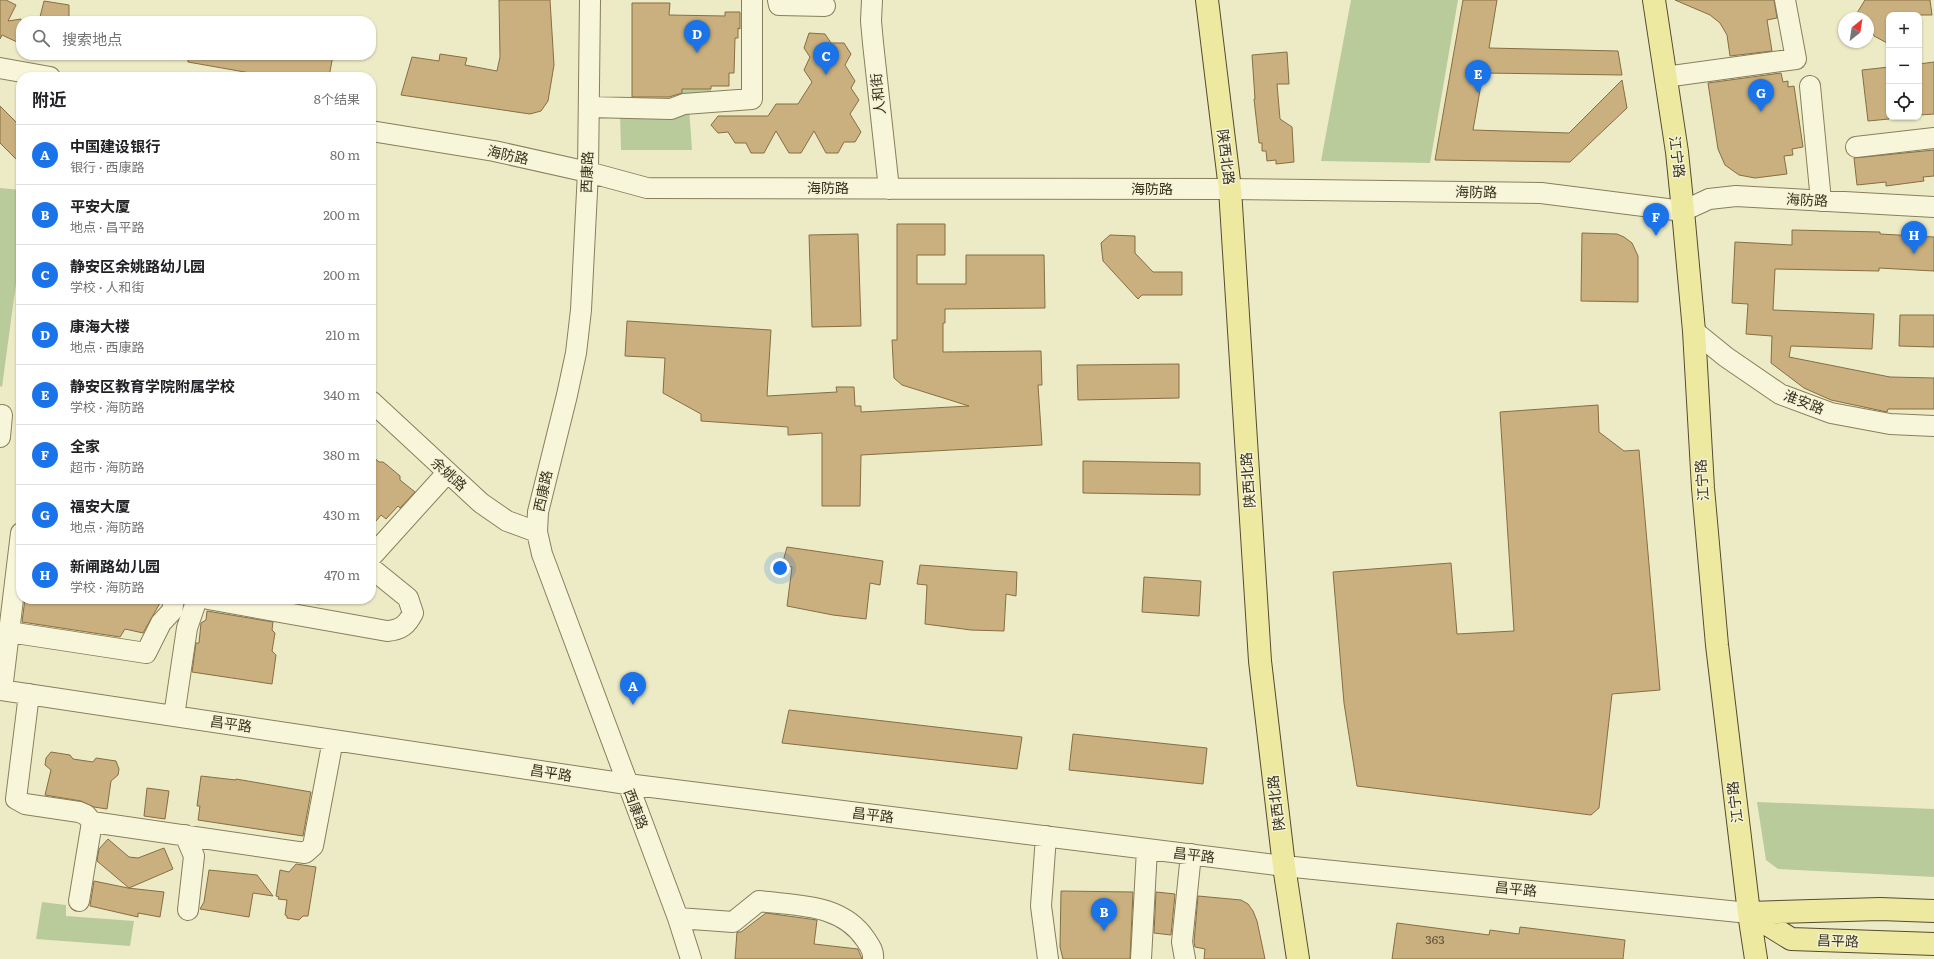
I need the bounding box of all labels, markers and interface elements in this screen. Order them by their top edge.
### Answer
north arrow [1838,12,1874,48]
map controls [1886,12,1922,120]
button: + [1886,12,1922,48]
search box [16,16,376,60]
pin: D [684,20,710,53]
icon: search [30,27,52,49]
text: 搜索地点 [62,27,122,50]
pin: C [813,42,839,75]
button: − [1886,48,1922,84]
pin: E [1465,60,1491,93]
street label: 人和街 [865,72,889,116]
pin: G [1748,79,1774,112]
button: locate [1886,84,1922,120]
text: 附近 [32,86,66,111]
text: 8个结果 [314,89,360,108]
street label: 陕西北路 [1214,128,1240,186]
text: 中国建设银行 [70,134,160,157]
street label: 江宁路 [1666,135,1690,179]
street label: 海防路 [486,140,531,168]
text: A [40,145,50,164]
text: 80 m [330,145,360,164]
street label: 西康路 [575,151,597,193]
text: 银行 · 西康路 [70,157,145,176]
street label: 海防路 [807,177,849,197]
street label: 海防路 [1131,178,1173,198]
street label: 海防路 [1455,181,1497,201]
street label: 海防路 [1786,188,1829,210]
text: 平安大厦 [70,194,130,217]
pin: F [1643,203,1669,236]
text: B [41,205,49,224]
text: 200 m [323,205,360,224]
text: 地点 · 昌平路 [70,217,145,236]
pin: H [1901,221,1927,254]
text: 静安区余姚路幼儿园 [70,254,205,277]
text: C [40,265,50,284]
text: 200 m [323,265,360,284]
text: 学校 · 人和街 [70,277,145,296]
text: 康海大楼 [70,314,130,337]
text: D [40,325,50,344]
text: 210 m [325,325,360,344]
text: 地点 · 西康路 [70,337,145,356]
text: 静安区教育学院附属学校 [70,374,235,397]
street label: 淮安路 [1781,384,1828,418]
text: E [41,385,49,404]
text: 340 m [323,385,360,404]
text: 学校 · 海防路 [70,397,145,416]
text: 全家 [70,434,100,457]
text: F [41,445,49,464]
text: 380 m [323,445,360,464]
street label: 陕西北路 [1235,451,1259,509]
street label: 余姚路 [427,452,472,495]
text: 超市 · 海防路 [70,457,145,476]
street label: 江宁路 [1690,458,1712,502]
street label: 西康路 [528,468,556,513]
text: 福安大厦 [70,494,130,517]
text: G [40,505,50,524]
text: 430 m [323,505,360,524]
text: 地点 · 海防路 [70,517,145,536]
text: 新闸路幼儿园 [70,554,160,577]
your location [770,558,790,578]
text: H [40,565,50,584]
text: 470 m [324,565,360,584]
text: 学校 · 海防路 [70,577,145,596]
pin: A [620,672,646,705]
street label: 昌平路 [209,710,253,736]
street label: 昌平路 [529,759,573,785]
street label: 陕西北路 [1262,774,1288,832]
street label: 江宁路 [1722,780,1746,824]
street label: 西康路 [620,785,654,832]
street label: 昌平路 [851,802,895,826]
street label: 昌平路 [1172,842,1216,866]
street label: 昌平路 [1494,876,1538,900]
pin: B [1091,898,1117,931]
street label: 昌平路 [1817,929,1859,951]
house number: 363 [1425,930,1445,948]

